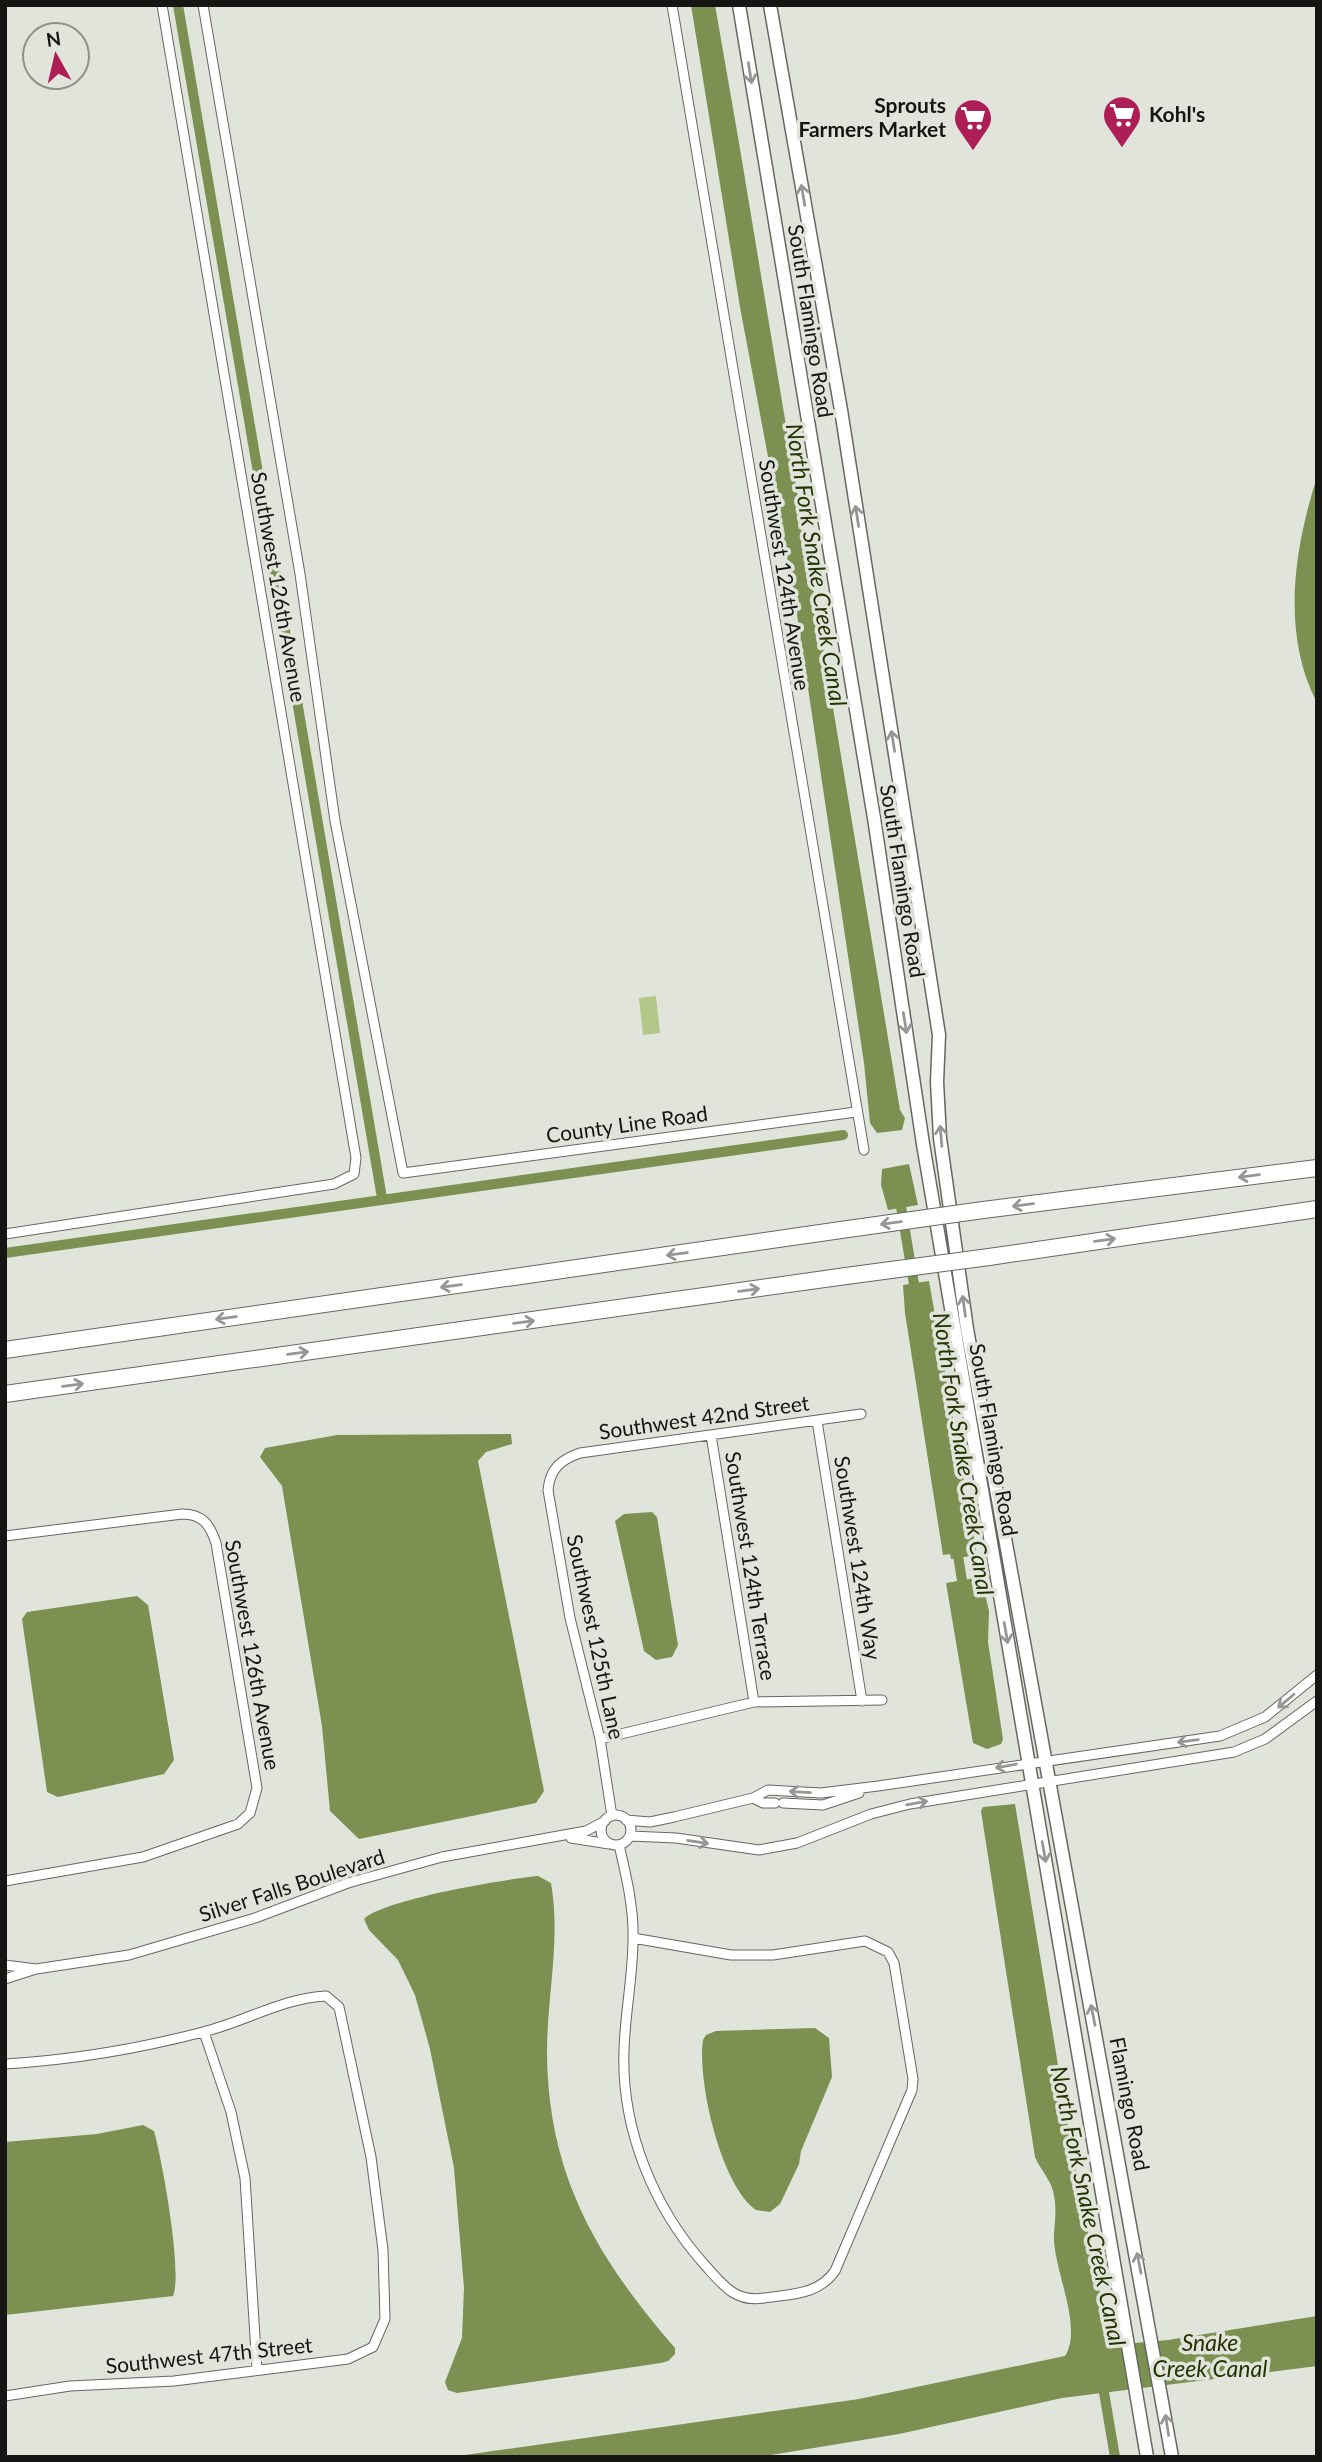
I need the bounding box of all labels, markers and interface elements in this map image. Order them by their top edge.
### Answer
north arrow [21,21,91,91]
text: N [45,26,62,51]
one-way arrow [744,61,757,84]
place label: Sprouts Farmers Market [798,92,946,141]
supermarket icon: Kohl's [1101,94,1143,149]
supermarket icon: Sprouts Farmers Market [952,97,994,152]
place label: Kohl's [1149,101,1205,126]
one-way arrow [796,184,809,207]
street label: South Flamingo Road [784,222,839,419]
water label: North Fork Snake Creek Canal [781,422,853,708]
street label: Southwest 124th Avenue [755,457,816,692]
street label: Southwest 126th Avenue [247,470,312,704]
one-way arrow [850,505,863,528]
one-way arrow [886,730,899,753]
street label: South Flamingo Road [876,782,931,979]
one-way arrow [899,1011,912,1033]
street label: County Line Road [544,1100,709,1147]
one-way arrow [934,1125,947,1148]
one-way arrow [1238,1170,1261,1183]
one-way arrow [1013,1198,1035,1211]
one-way arrow [880,1217,903,1230]
one-way arrow [1093,1233,1116,1246]
one-way arrow [666,1247,688,1260]
one-way arrow [441,1280,463,1293]
one-way arrow [737,1283,760,1296]
one-way arrow [958,1295,971,1318]
water label: North Fork Snake Creek Canal [928,1311,1000,1597]
one-way arrow [215,1312,238,1325]
one-way arrow [512,1316,534,1329]
street label: South Flamingo Road [965,1341,1024,1538]
one-way arrow [286,1347,309,1360]
one-way arrow [61,1378,84,1391]
street label: Southwest 42nd Street [597,1389,811,1444]
street label: Southwest 124th Terrace [721,1449,782,1682]
street label: Southwest 124th Way [830,1454,887,1662]
street label: Southwest 125th Lane [563,1532,630,1741]
street label: Southwest 126th Avenue [221,1538,286,1772]
one-way arrow [1000,1621,1014,1644]
one-way arrow [1278,1693,1296,1709]
one-way arrow [1177,1734,1200,1747]
one-way arrow [995,1759,1018,1773]
one-way arrow [789,1785,812,1798]
one-way arrow [905,1796,928,1809]
one-way arrow [686,1836,708,1849]
one-way arrow [1037,1840,1051,1863]
street label: Silver Falls Boulevard [196,1843,387,1926]
one-way arrow [1085,2004,1099,2027]
street label: Flamingo Road [1105,2035,1156,2173]
water label: North Fork Snake Creek Canal [1046,2063,1132,2348]
one-way arrow [1131,2252,1145,2275]
water label: Snake Creek Canal [1153,2328,1268,2382]
street label: Southwest 47th Street [104,2331,314,2378]
one-way arrow [1160,2414,1173,2437]

